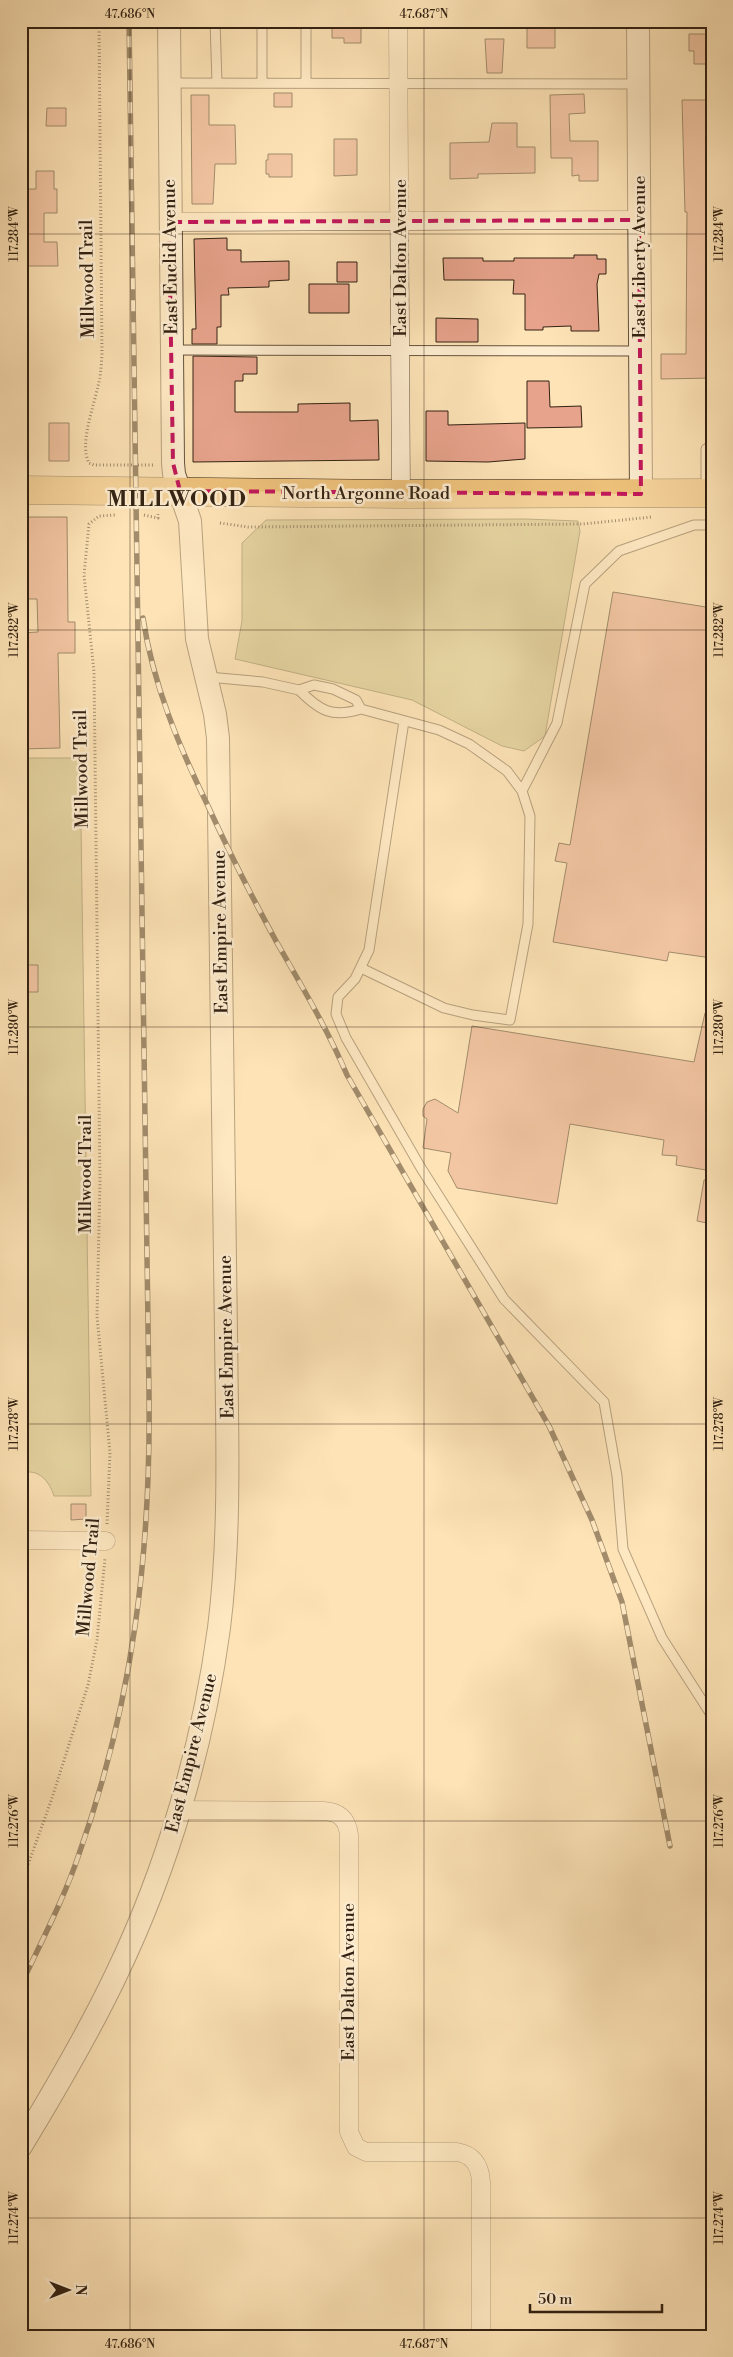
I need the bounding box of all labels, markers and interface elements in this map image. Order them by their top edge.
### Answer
text: 47.686°N [105,7,155,22]
text: 47.687°N [400,7,449,22]
street label: East Liberty Avenue [628,175,651,339]
street label: East Euclid Avenue [158,179,183,335]
street label: East Dalton Avenue [389,179,412,337]
text: 117.284°W [7,205,22,262]
text: 117.284°W [712,205,727,262]
street label: Millwood Trail [75,219,100,339]
street label: North Argonne Road [282,482,451,505]
district label: MILLWOOD [107,486,247,513]
text: 117.282°W [7,601,22,657]
text: 117.282°W [712,601,727,657]
street label: Millwood Trail [69,709,94,829]
street label: East Empire Avenue [208,850,233,1014]
text: 117.280°W [7,998,22,1055]
text: 117.280°W [712,998,727,1055]
street label: Millwood Trail [74,1114,97,1233]
street label: East Empire Avenue [214,1255,239,1419]
text: 117.278°W [7,1396,22,1451]
text: 117.278°W [712,1396,727,1451]
street label: Millwood Trail [72,1516,105,1637]
street label: East Empire Avenue [161,1671,222,1835]
text: 117.276°W [7,1793,22,1848]
text: 117.276°W [712,1793,727,1848]
street label: East Dalton Avenue [337,1903,360,2061]
text: 117.274°W [7,2190,22,2245]
text: 117.274°W [712,2190,727,2245]
north arrow [42,2264,92,2314]
scale bar [530,2282,663,2314]
text: N [71,2284,89,2296]
text: 50 m [538,2290,572,2309]
text: 47.686°N [105,2337,155,2352]
text: 47.687°N [400,2337,449,2352]

